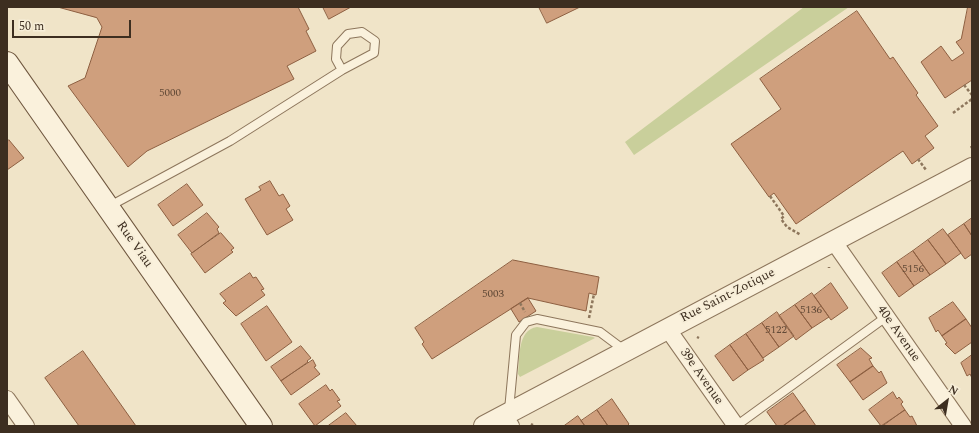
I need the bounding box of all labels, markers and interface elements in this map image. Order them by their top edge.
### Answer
scale bar [14,12,133,38]
text: 50 m [19,17,44,36]
house number: 5000 [159,87,181,101]
street label: Rue Viau [112,219,156,271]
house number: 5156 [902,263,924,277]
street label: Rue Saint-Zotique [678,265,778,327]
house number: 5003 [482,288,504,302]
street label: 40e Avenue [873,303,923,365]
house number: 5136 [800,304,822,318]
house number: 5122 [765,324,787,338]
street label: 39e Avenue [676,346,726,408]
north arrow [927,381,967,421]
text: N [945,381,962,400]

